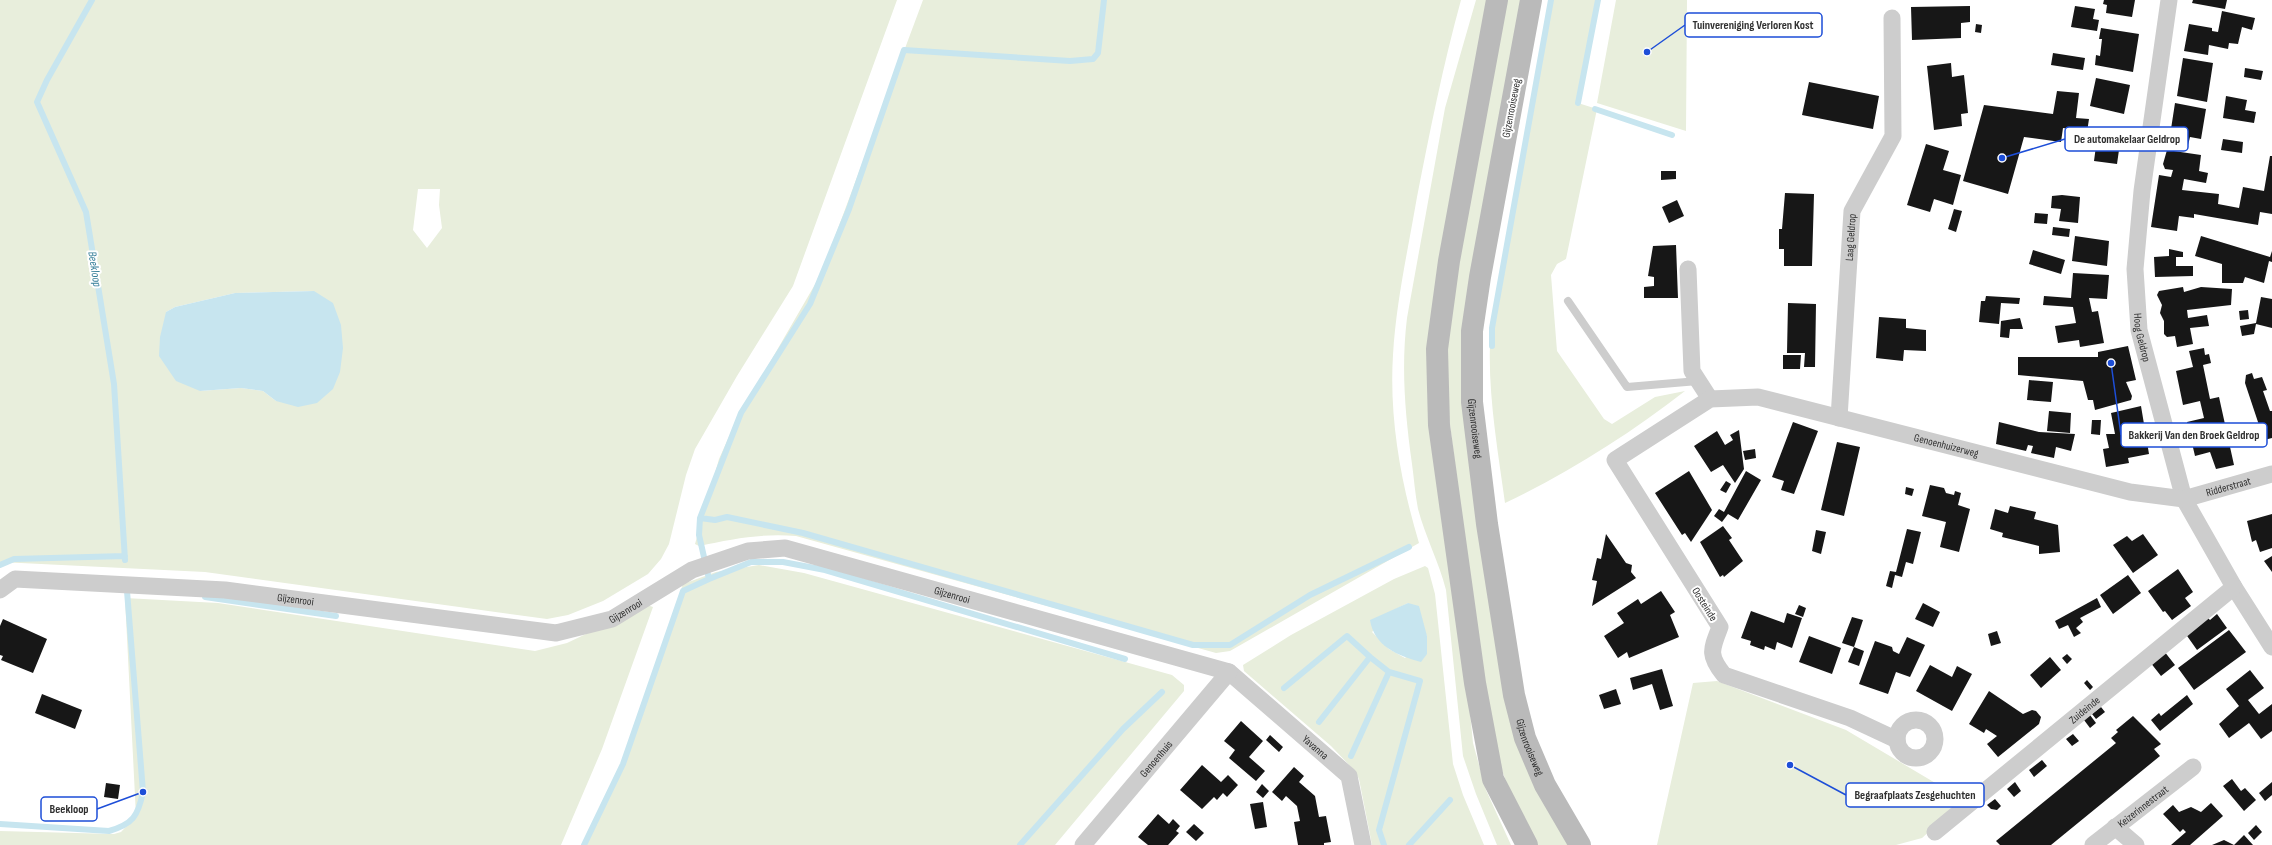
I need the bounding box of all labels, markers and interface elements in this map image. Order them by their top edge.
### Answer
callout: Tuinvereniging Verloren Kost [1685,13,1822,37]
text: Tuinvereniging Verloren Kost [1692,18,1814,33]
street label: Gijzenrooiseweg [1499,77,1524,139]
callout: De automakelaar Geldrop [2065,127,2188,151]
text: De automakelaar Geldrop [2074,132,2180,147]
street label: Laag Geldrop [1843,213,1859,261]
water label: Beekloop [84,250,105,288]
street label: Hoog Geldrop [2131,313,2153,363]
street label: Gijzenrooiseweg [1465,399,1485,460]
callout: Bakkerij Van den Broek Geldrop [2121,423,2267,447]
text: Bakkerij Van den Broek Geldrop [2129,428,2259,443]
street label: Genoenhuizerweg [1913,431,1981,460]
street label: Ridderstraat [2205,474,2253,499]
street label: Gijzenrooi [933,584,971,606]
street label: Oosteinde [1689,585,1720,624]
street label: Gijzenrooi [276,591,314,608]
street label: Gijzenrooi [607,596,645,626]
street label: Zuideinde [2067,694,2103,726]
street label: Gijzenrooiseweg [1513,717,1547,778]
street label: Yavanna [1300,733,1331,762]
street label: Genoenhuis [1137,738,1175,780]
street label: Keizerinnestraat [2115,782,2171,830]
callout: Begraafplaats Zesgehuchten [1846,783,1984,807]
text: Begraafplaats Zesgehuchten [1854,788,1976,803]
callout: Beekloop [41,797,97,821]
text: Beekloop [49,802,89,817]

